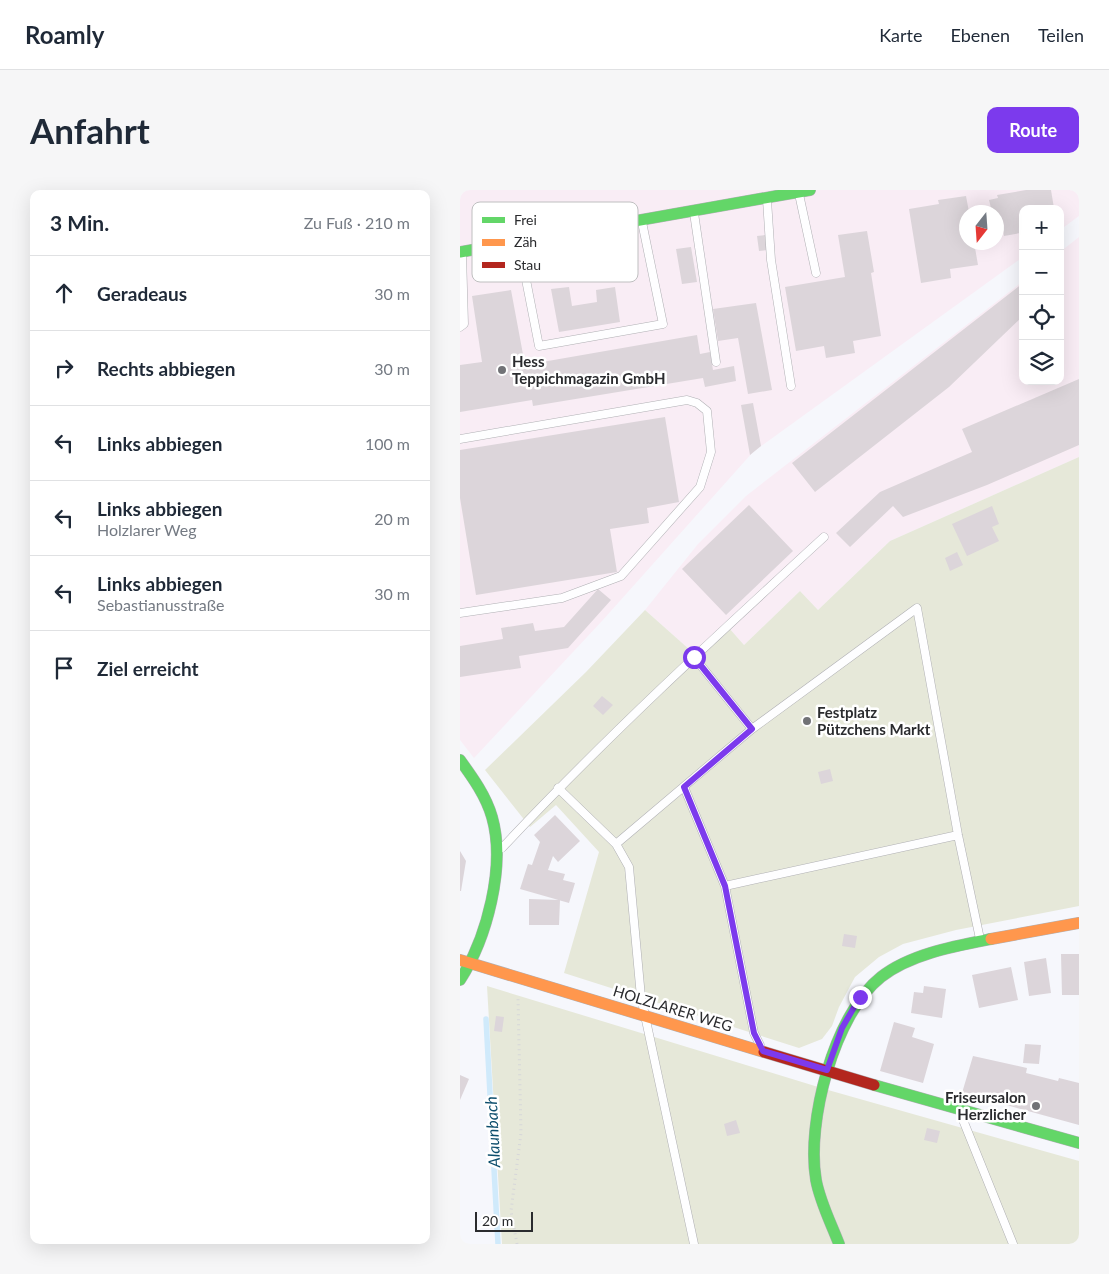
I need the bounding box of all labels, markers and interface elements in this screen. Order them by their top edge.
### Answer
text: Roamly [25,20,104,49]
text: Karte [879,24,922,46]
text: Ebenen [950,24,1010,46]
text: Teilen [1038,24,1084,46]
button: Route [987,107,1079,153]
text: Anfahrt [30,109,150,151]
legend [472,202,638,282]
north arrow [959,205,1004,250]
map controls [1019,205,1064,385]
button: + [1019,205,1064,250]
text: 3 Min. [50,210,109,235]
text: Frei [514,211,537,228]
text: Zu Fuß · 210 m [304,213,410,232]
text: Zäh [514,233,537,250]
button: − [1019,250,1064,295]
text: Stau [514,256,541,273]
icon: ahead [50,279,78,307]
text: Geradeaus [97,282,187,305]
text: 30 m [374,284,410,303]
button: locate [1019,295,1064,340]
button: layers [1019,340,1064,385]
place label: Hess Teppichmagazin GmbH [512,352,665,387]
icon: right [50,354,78,382]
text: Rechts abbiegen [97,357,235,380]
text: 30 m [374,359,410,378]
marker: Hess Teppichmagazin GmbH [496,364,508,376]
icon: left [50,429,78,457]
text: Links abbiegen [97,432,222,455]
text: 100 m [365,434,410,453]
text: Links abbiegen [97,497,222,520]
icon: left [50,504,78,532]
text: 20 m [374,509,410,528]
text: Holzlarer Weg [97,520,197,539]
text: Links abbiegen [97,572,222,595]
icon: left [50,579,78,607]
text: 30 m [374,584,410,603]
text: Sebastianusstraße [97,595,225,614]
route start [683,646,706,669]
icon: arrive [50,654,78,682]
text: Ziel erreicht [97,657,199,680]
place label: Festplatz Pützchens Markt [817,703,931,738]
marker: Festplatz Pützchens Markt [801,715,813,727]
street label: HOLZLARER WEG [611,981,735,1035]
route end [849,986,872,1009]
place label: Friseursalon Herzlicher [945,1088,1026,1123]
water label: Alaunbach [481,1096,503,1169]
marker: Friseursalon Herzlicher [1030,1100,1042,1112]
scale bar [475,1209,532,1232]
text: 20 m [482,1212,513,1229]

